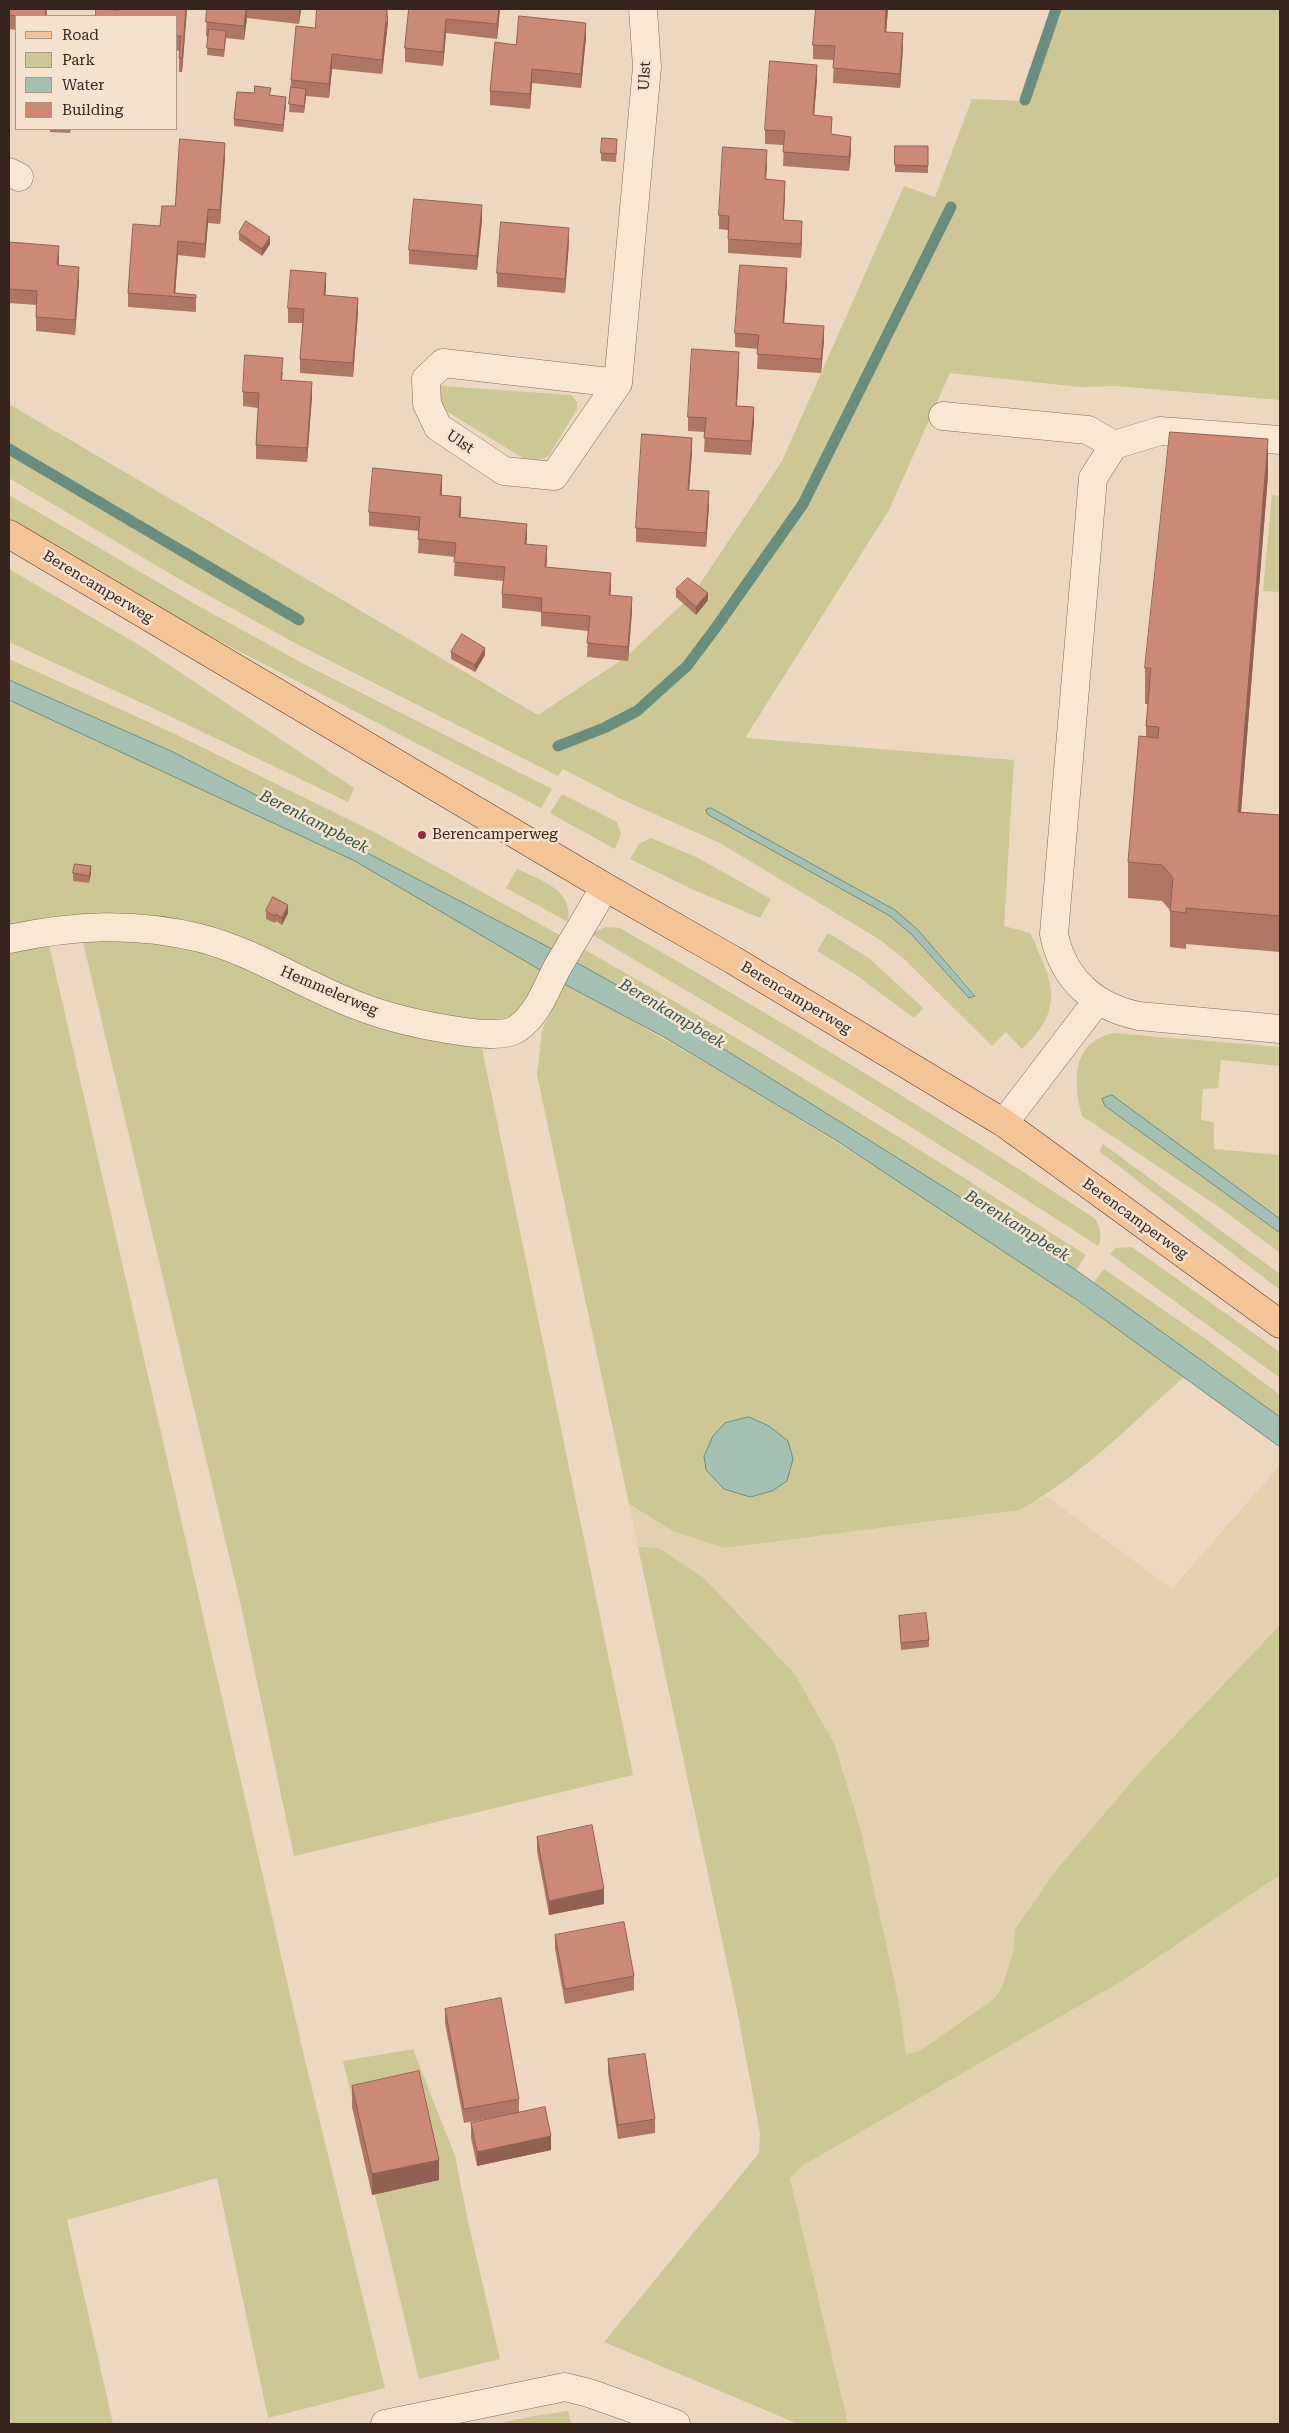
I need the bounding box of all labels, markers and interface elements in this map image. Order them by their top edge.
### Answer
legend [15,15,178,130]
text: Road [62,26,99,44]
text: Park [62,51,95,69]
street label: Ulst [635,61,655,91]
text: Water [62,76,104,94]
text: Building [62,101,123,119]
street label: Ulst [443,426,477,458]
street label: Berencamperweg [39,547,157,627]
water label: Berenkampbeek [256,786,372,858]
place label: Berencamperweg [432,826,558,844]
marker: Berencamperweg [416,829,428,841]
street label: Berencamperweg [737,958,855,1038]
street label: Hemmelerweg [278,962,380,1020]
water label: Berenkampbeek [616,975,728,1053]
street label: Berencamperweg [1079,1175,1191,1263]
water label: Berenkampbeek [961,1186,1073,1266]

